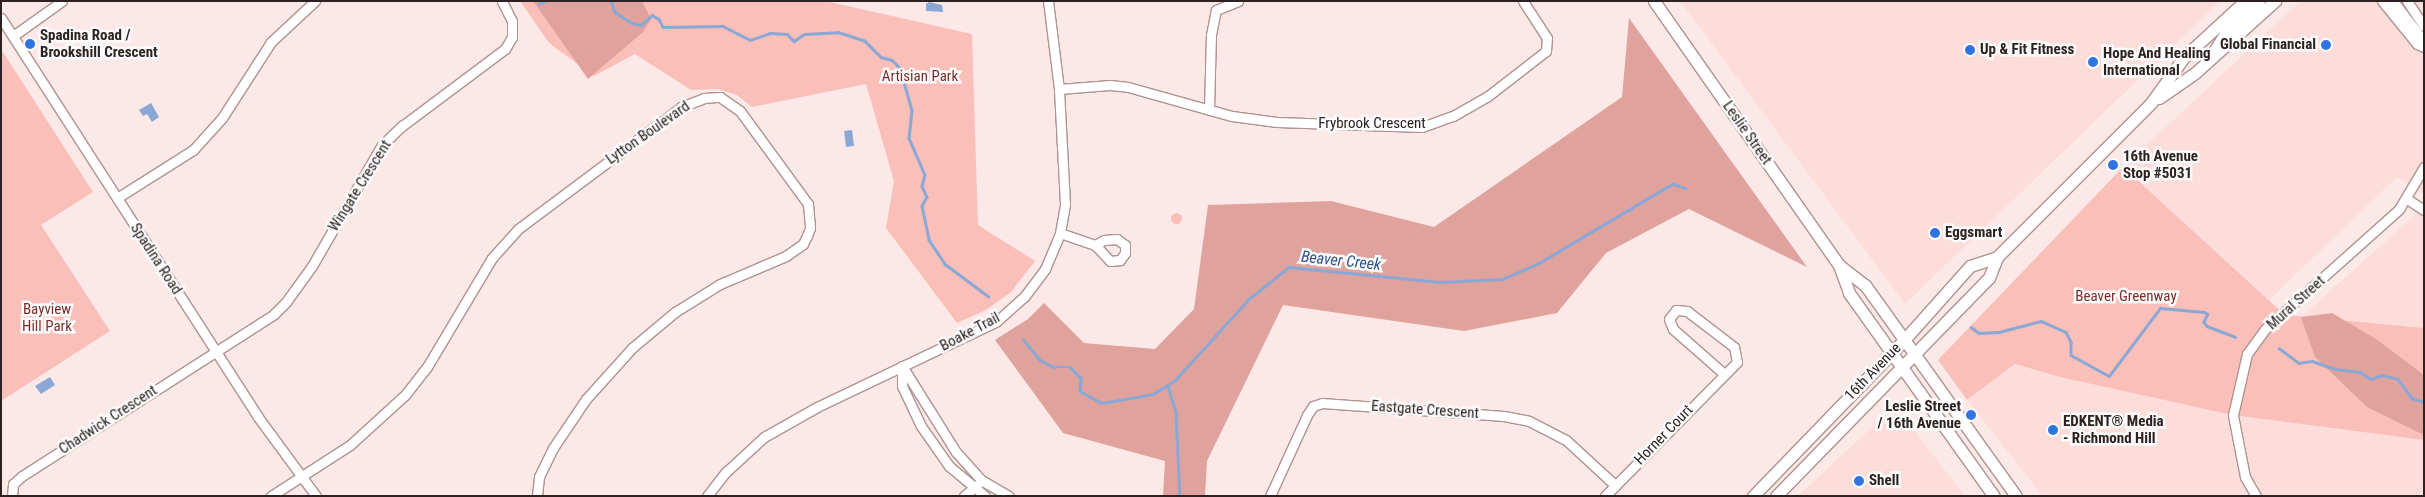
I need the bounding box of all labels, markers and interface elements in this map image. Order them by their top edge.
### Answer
place label: Spadina Road / Brookshill Crescent [40,26,158,61]
place label: Global Financial [2220,36,2316,54]
marker: Spadina Road / Brookshill Crescent [24,38,36,50]
marker: Global Financial [2320,39,2332,51]
place label: Up & Fit Fitness [1980,41,2074,59]
marker: Up & Fit Fitness [1964,44,1976,56]
place label: Hope And Healing International [2103,44,2211,79]
marker: Hope And Healing International [2087,56,2099,68]
park label: Artisian Park [882,68,958,86]
street label: Lytton Boulevard [603,97,693,169]
street label: Leslie Street [1719,98,1775,168]
street label: Frybrook Crescent [1318,115,1426,133]
street label: Wingate Crescent [325,137,395,235]
place label: 16th Avenue Stop #5031 [2123,147,2198,182]
marker: 16th Avenue Stop #5031 [2107,159,2119,171]
street label: Spadina Road [126,220,186,298]
place label: Eggsmart [1945,224,2002,242]
marker: Eggsmart [1929,227,1941,239]
water label: Beaver Creek [1300,247,1382,275]
street label: Mural Street [2263,272,2329,334]
park label: Beaver Greenway [2075,288,2177,306]
park label: Bayview Hill Park [22,300,72,335]
street label: Boake Trail [937,309,1003,355]
street label: 16th Avenue [1841,339,1905,405]
street label: Chadwick Crescent [56,382,160,458]
street label: Eastgate Crescent [1371,397,1479,423]
place label: Leslie Street / 16th Avenue [1878,397,1961,432]
street label: Horner Court [1631,401,1697,469]
marker: Leslie Street / 16th Avenue [1965,409,1977,421]
place label: EDKENT® Media - Richmond Hill [2063,412,2164,447]
marker: EDKENT® Media - Richmond Hill [2047,424,2059,436]
place label: Shell [1869,472,1899,490]
marker: Shell [1853,475,1865,487]

